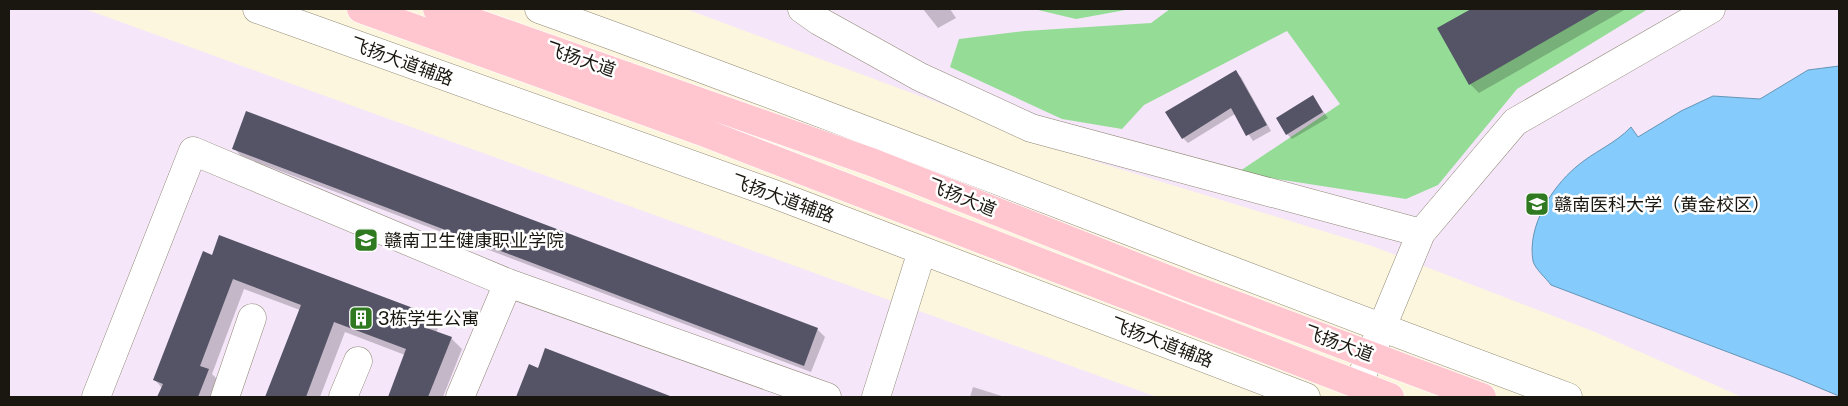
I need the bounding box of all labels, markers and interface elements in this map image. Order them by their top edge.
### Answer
street label: 飞扬大道辅路 [348,33,456,89]
street label: 飞扬大道 [544,37,618,81]
street label: 飞扬大道辅路 [729,170,837,226]
street label: 飞扬大道 [925,174,999,220]
school or university icon: 赣南医科大学（黄金校区） [1524,191,1550,217]
place label: 赣南医科大学（黄金校区） [1554,194,1770,215]
school or university icon: 赣南卫生健康职业学院 [353,227,379,253]
place label: 赣南卫生健康职业学院 [384,230,564,251]
building icon: 3栋学生公寓 [348,305,374,331]
place label: 3栋学生公寓 [378,308,479,329]
street label: 飞扬大道辅路 [1108,313,1216,371]
street label: 飞扬大道 [1302,321,1376,365]

